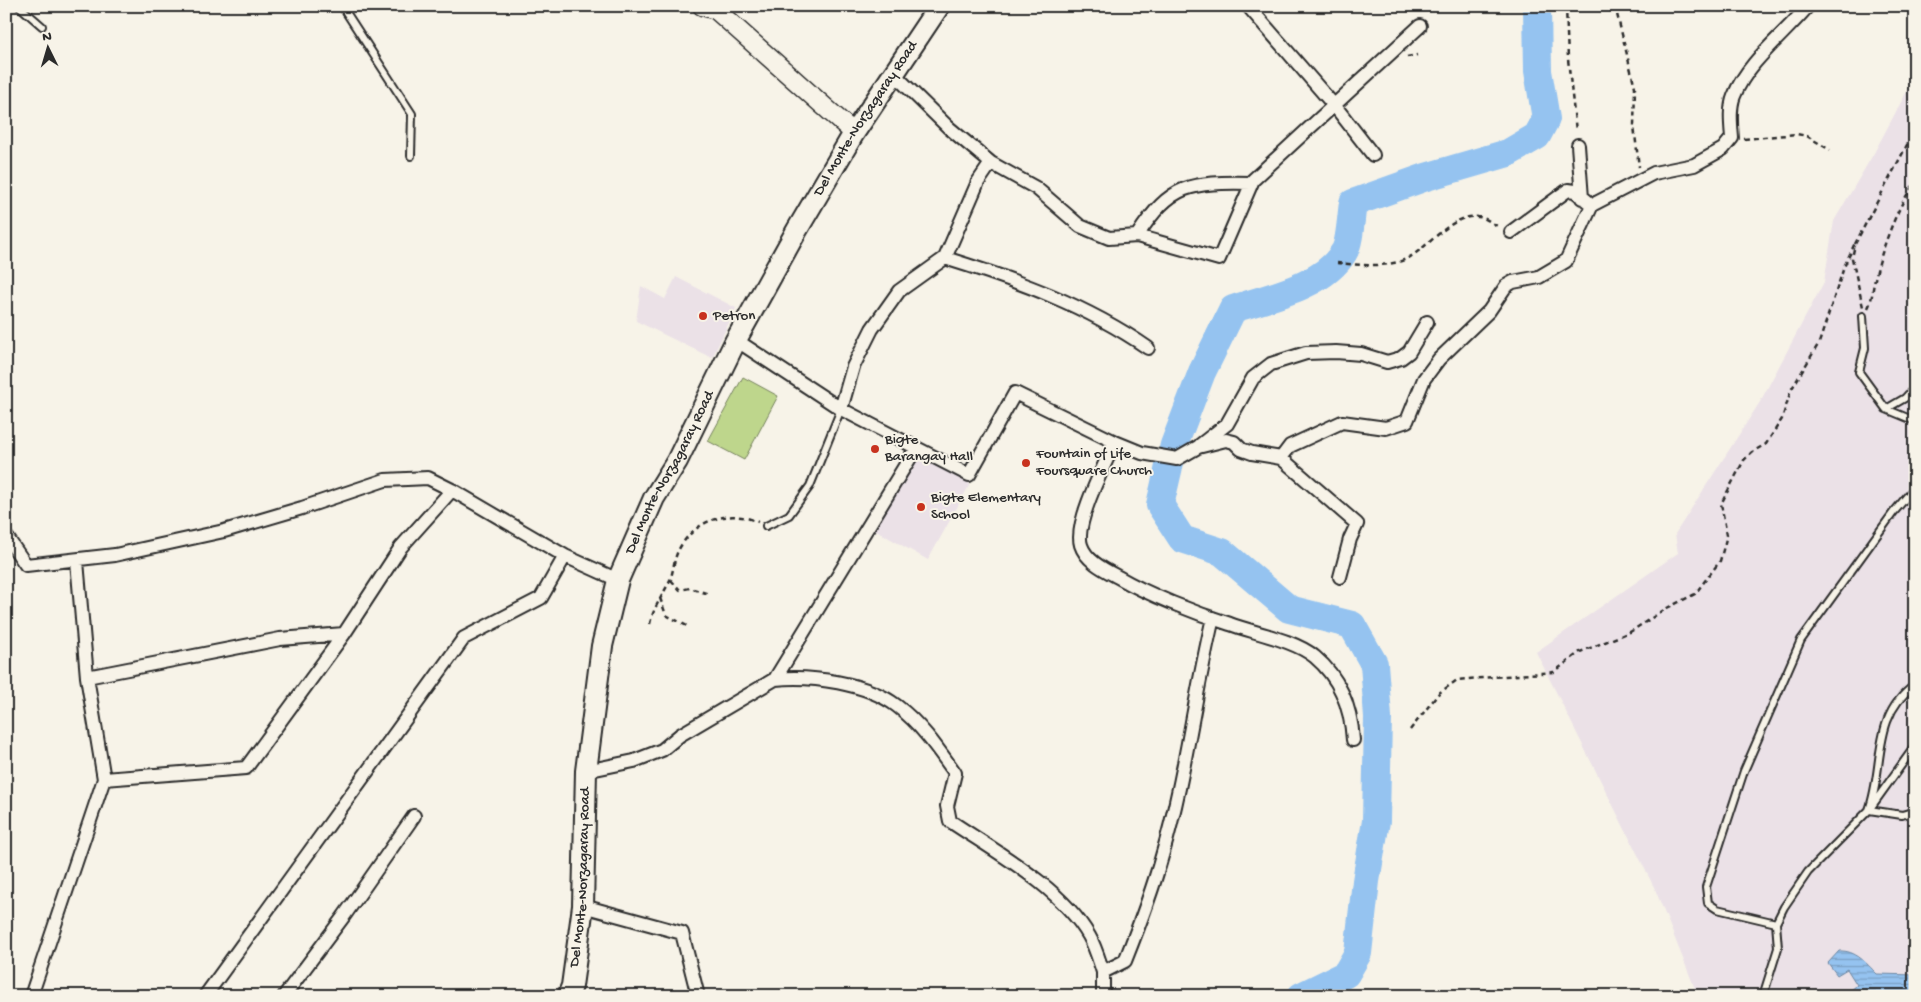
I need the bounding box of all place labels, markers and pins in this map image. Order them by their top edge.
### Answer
place label: Petron [712,307,755,325]
marker: Petron [697,310,709,322]
place label: Bigte Barangay Hall [884,431,973,466]
marker: Bigte Barangay Hall [869,443,881,455]
place label: Fountain of Life Foursquare Church [1035,445,1152,480]
marker: Fountain of Life Foursquare Church [1020,457,1032,469]
place label: Bigte Elementary School [930,489,1042,524]
marker: Bigte Elementary School [915,501,927,513]

